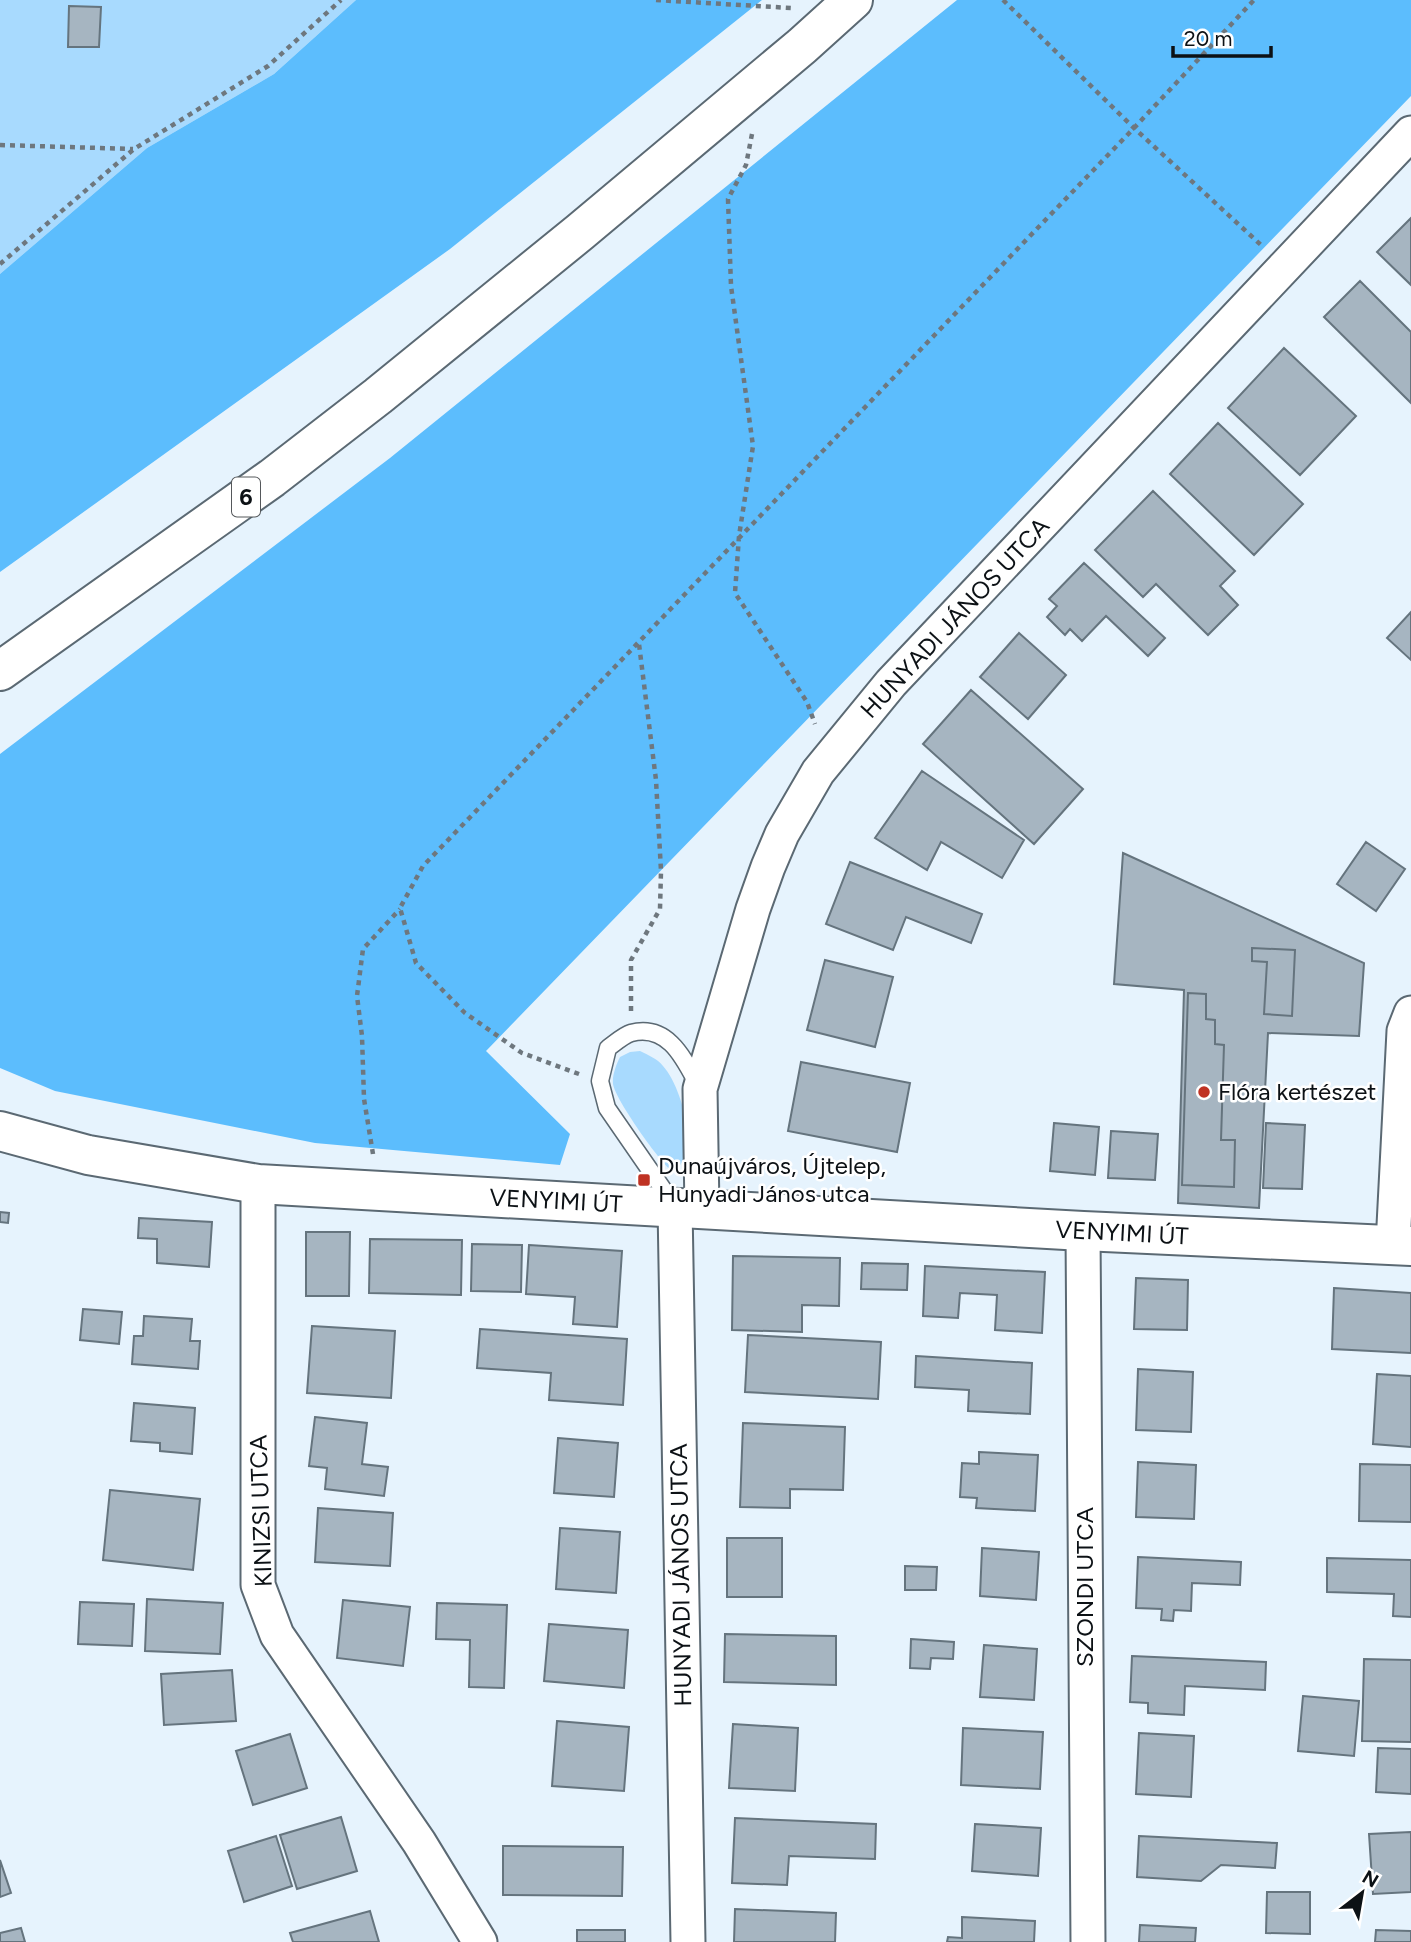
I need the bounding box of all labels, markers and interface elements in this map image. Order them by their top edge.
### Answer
scale bar [1173,14,1271,58]
text: 20 m [1184,26,1232,51]
road number: 6 [232,477,260,516]
street label: HUNYADI JÁNOS UTCA [854,511,1056,724]
place label: Flóra kertészet [1218,1077,1376,1106]
marker: Flóra kertészet [1196,1084,1212,1100]
place label: Dunaújváros, Újtelep, Hunyadi János utca [658,1151,886,1208]
marker: Dunaújváros, Újtelep, Hunyadi János utca [636,1172,652,1188]
street label: VENYIMI ÚT [489,1183,623,1218]
street label: VENYIMI ÚT [1055,1215,1189,1250]
street label: KINIZSI UTCA [243,1434,278,1588]
street label: HUNYADI JÁNOS UTCA [664,1442,697,1707]
street label: SZONDI UTCA [1070,1506,1099,1667]
north arrow [1327,1858,1397,1928]
text: N [1358,1865,1383,1892]

